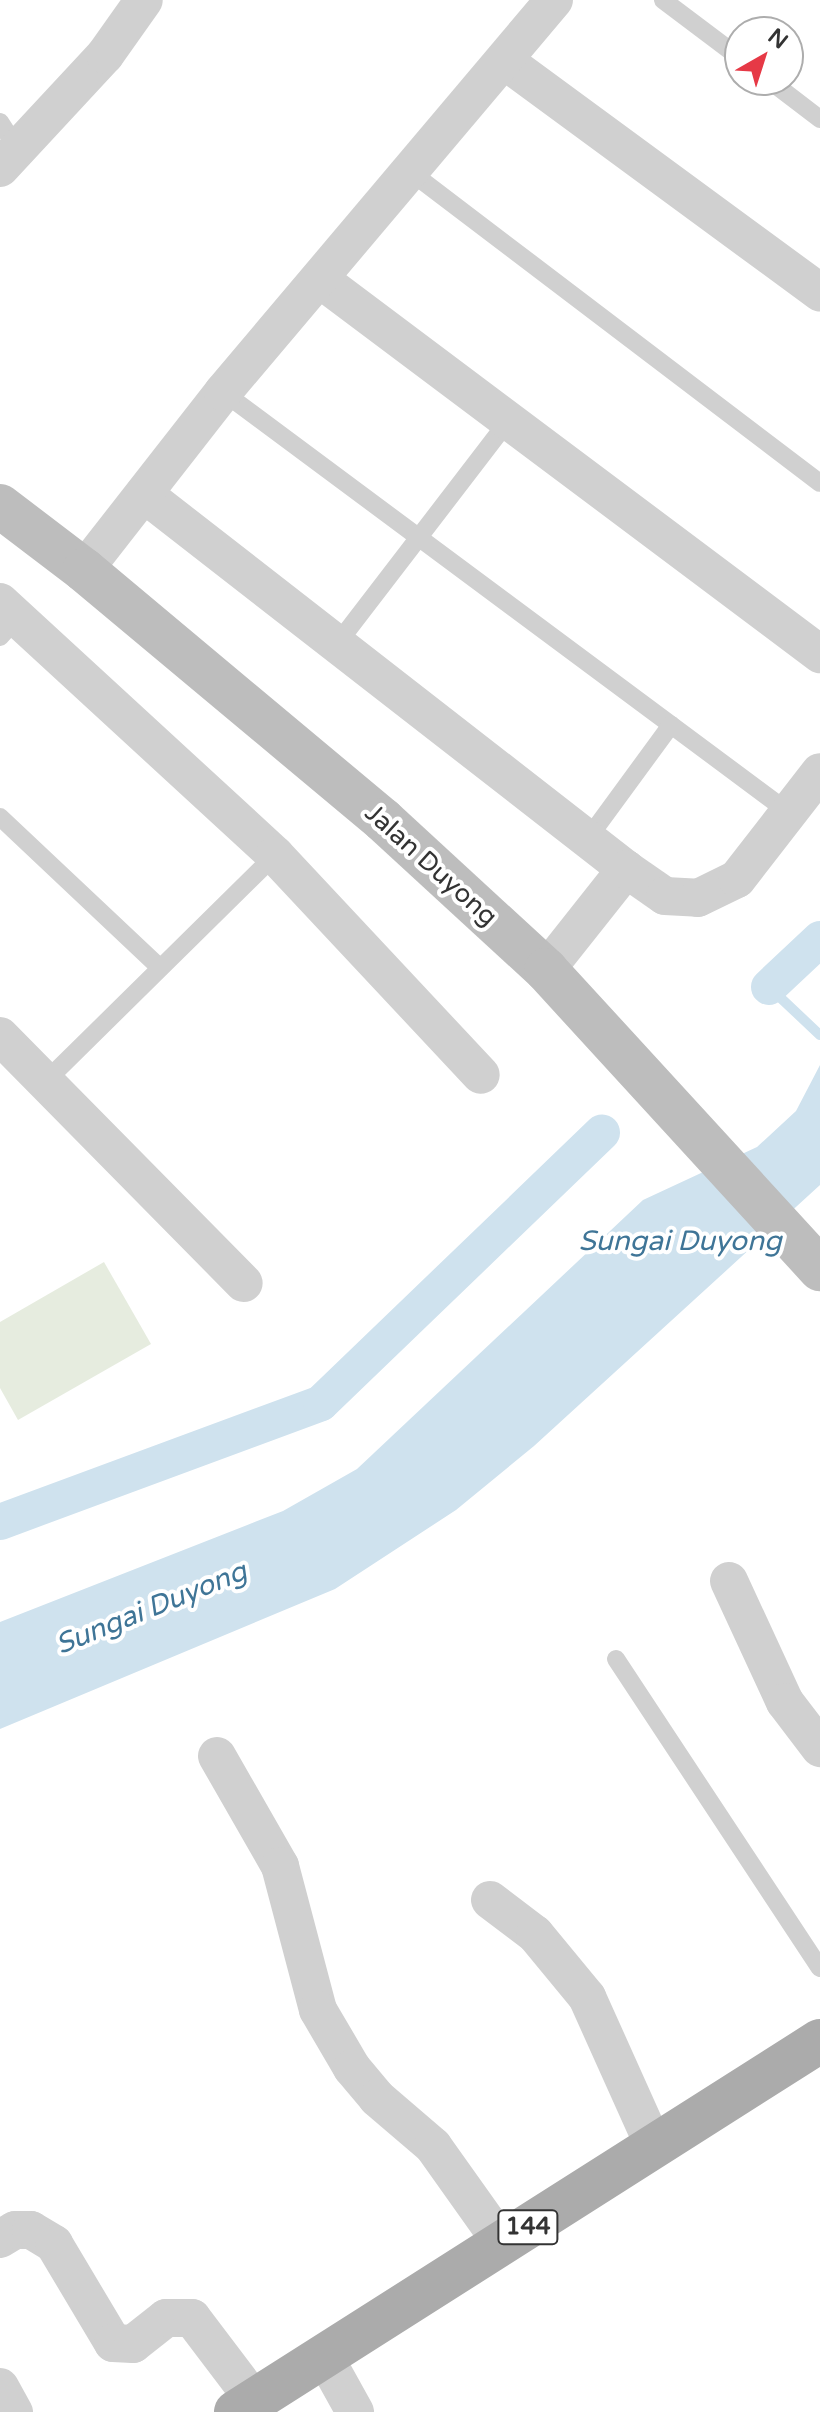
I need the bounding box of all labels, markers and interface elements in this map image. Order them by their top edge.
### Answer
north arrow [724,16,804,96]
text: N [763,23,793,55]
street label: Jalan Duyong [358,797,504,933]
water label: Sungai Duyong [578,1224,782,1258]
water label: Sungai Duyong [51,1554,251,1662]
road number: 144 [496,2207,560,2247]

